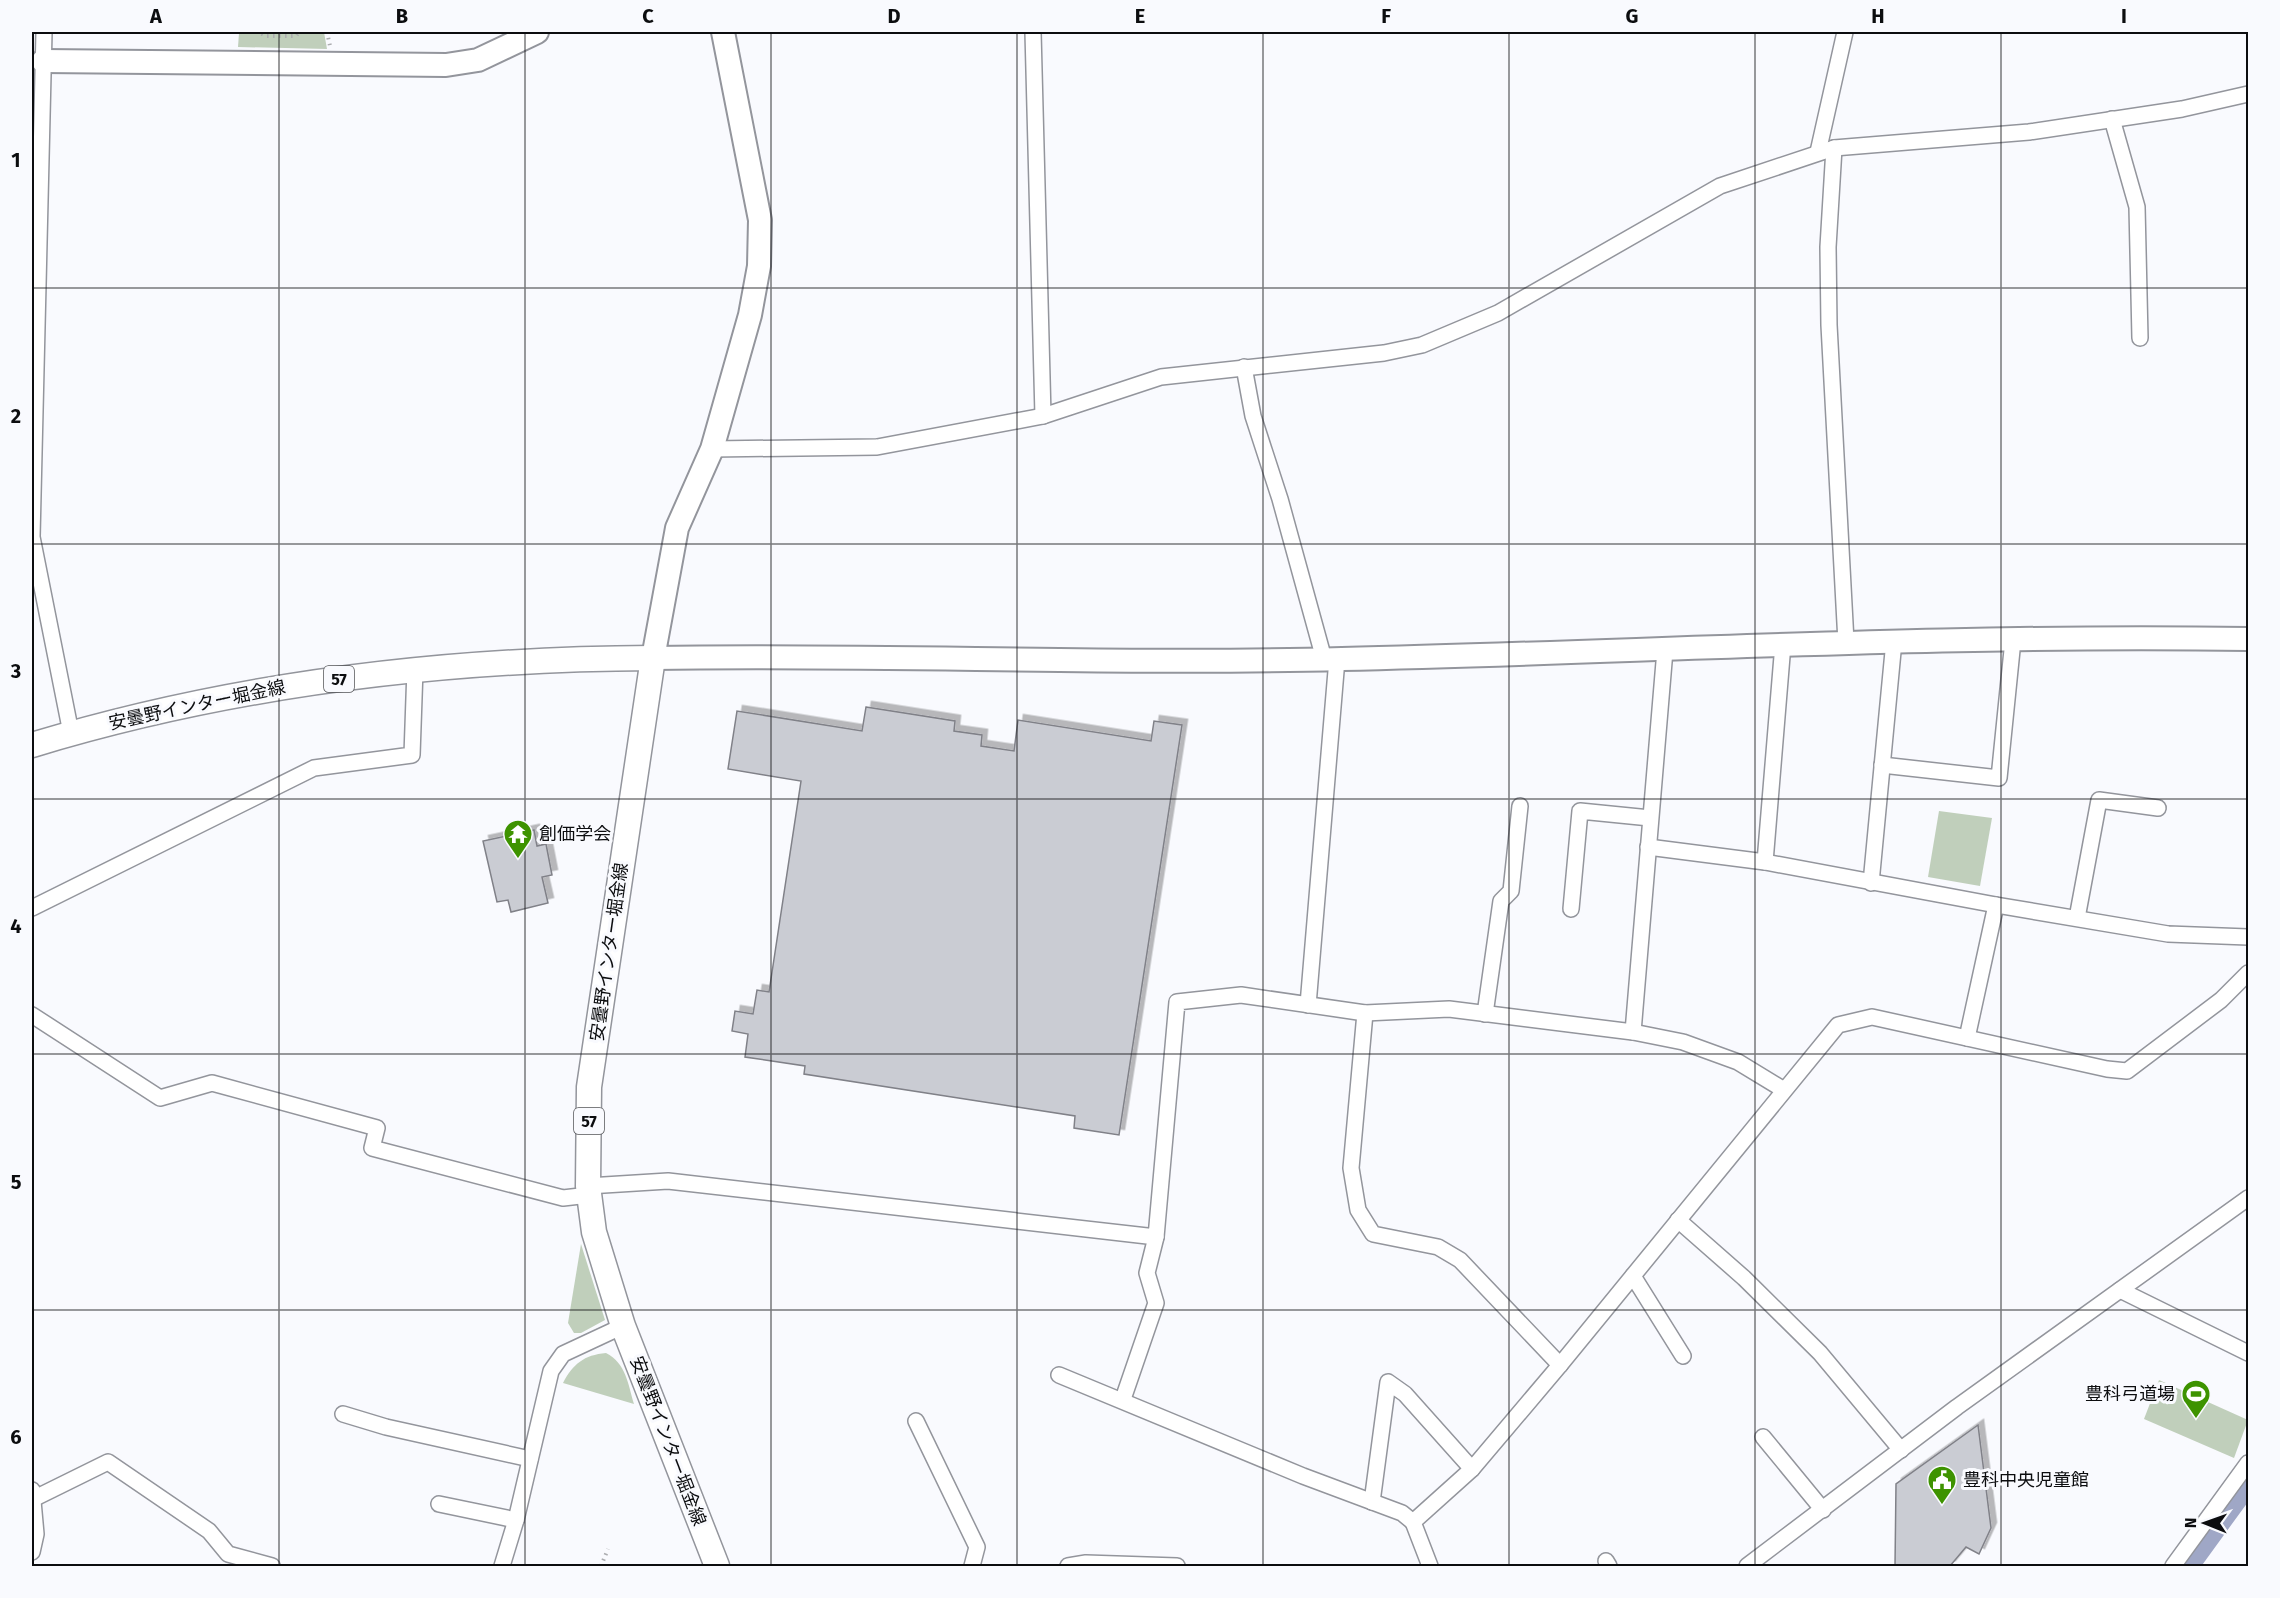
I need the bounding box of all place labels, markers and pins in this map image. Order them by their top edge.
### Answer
temple icon: 創価学会 [502,818,534,860]
place label: 創価学会 [539,823,611,845]
sports icon: 豊科弓道場 [2180,1378,2212,1420]
place label: 豊科弓道場 [2085,1383,2175,1405]
public building icon: 豊科中央児童館 [1926,1464,1958,1506]
place label: 豊科中央児童館 [1963,1469,2089,1491]

